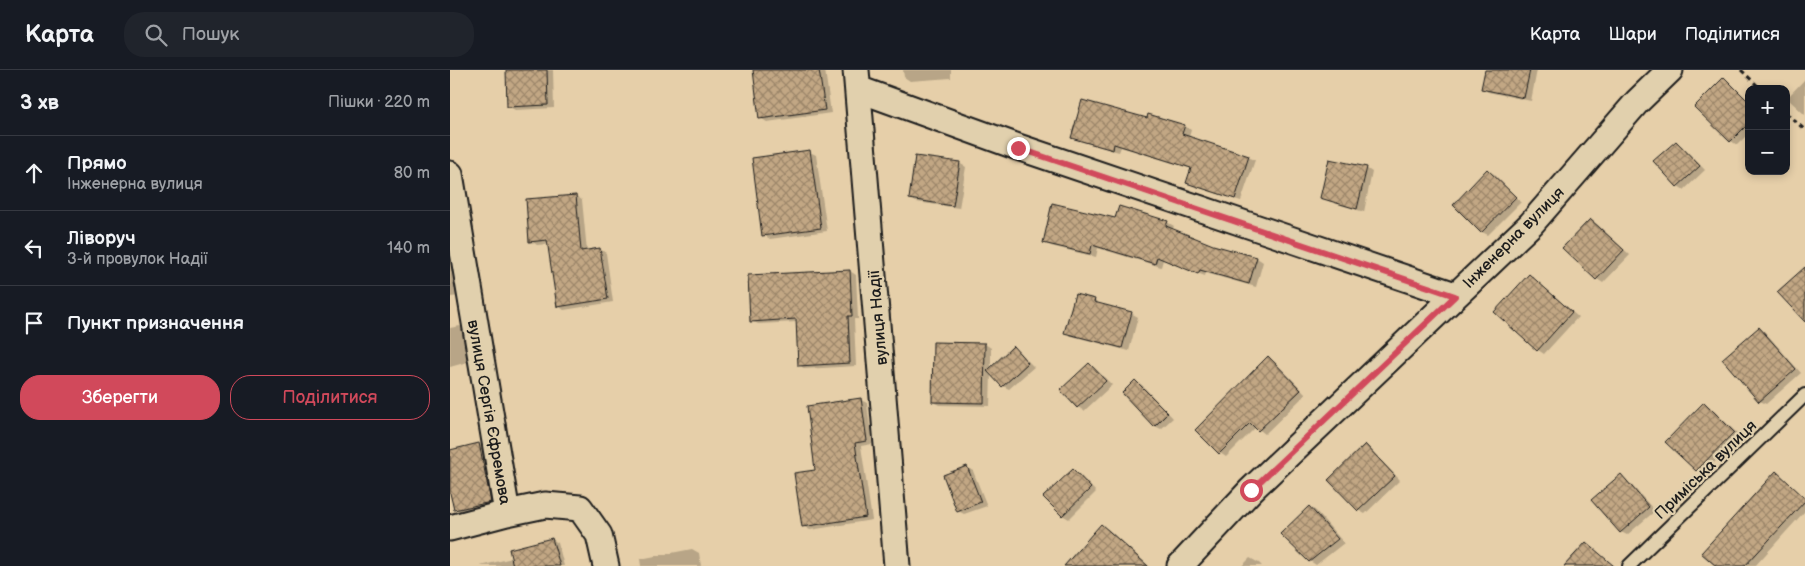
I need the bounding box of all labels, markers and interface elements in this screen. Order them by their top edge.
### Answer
search box [124,12,474,57]
text: Карта [25,20,94,49]
icon: search [142,21,170,49]
text: Пошук [182,23,239,46]
text: Карта [1530,24,1580,45]
text: Шари [1608,24,1657,45]
text: Поділитися [1685,24,1780,45]
map controls [1745,85,1790,175]
button: + [1745,85,1790,130]
text: 3 хв [20,90,59,115]
text: Пішки · 220 m [328,93,430,112]
button: − [1745,130,1790,175]
route end [1007,137,1030,160]
text: Прямо [67,152,127,175]
icon: ahead [20,159,48,187]
text: 80 m [394,164,430,183]
text: Інженерна вулиця [67,175,203,194]
street label: Інженерна вулиця [1459,183,1569,293]
text: Ліворуч [67,227,136,250]
icon: left [20,234,48,262]
text: 140 m [387,239,430,258]
text: 3-й провулок Надії [67,250,208,269]
street label: вулиця Надії [865,268,892,366]
icon: arrive [20,309,48,337]
text: Пункт призначення [67,312,244,335]
street label: вулиця Сергія Єфремова [463,318,514,507]
button: Зберегти [20,375,220,420]
button: Поділитися [230,375,430,420]
street label: Приміська вулиця [1651,417,1761,524]
route start [1240,479,1263,502]

